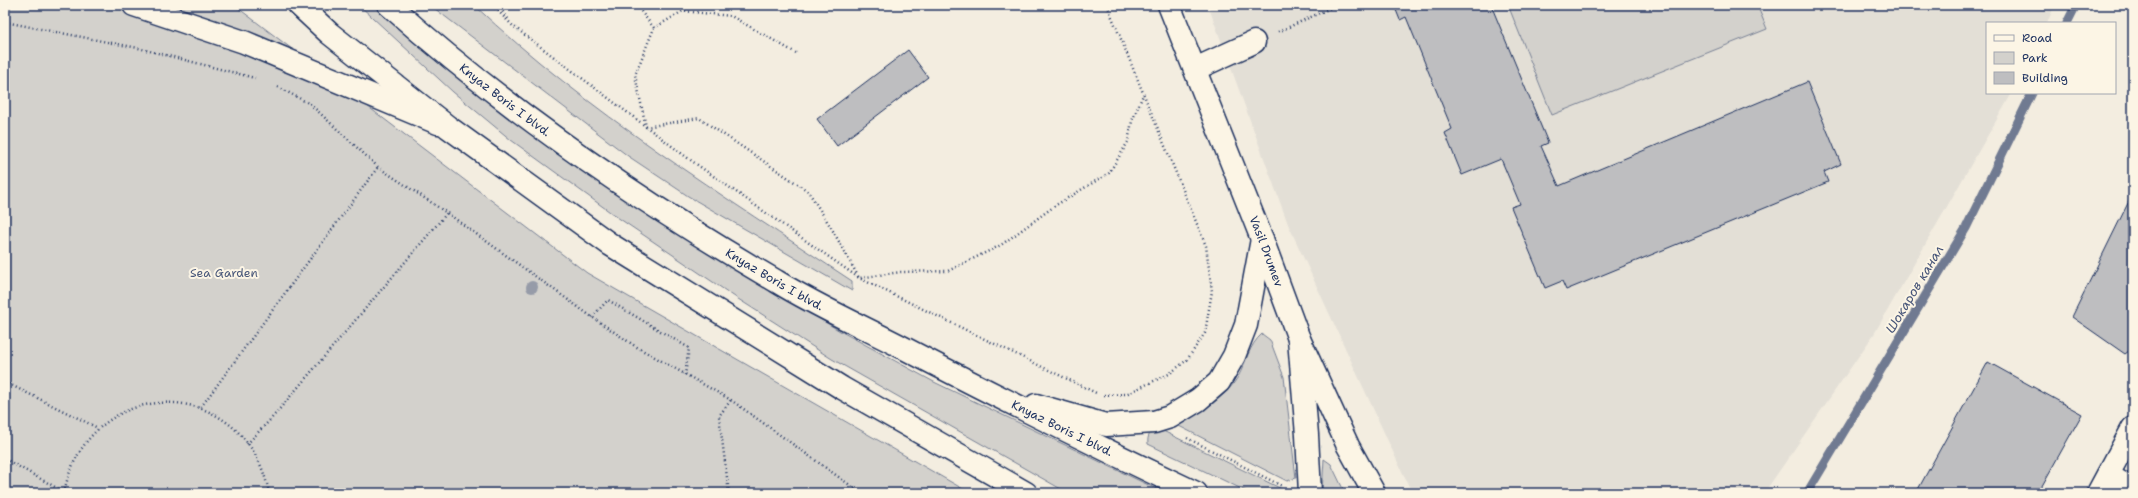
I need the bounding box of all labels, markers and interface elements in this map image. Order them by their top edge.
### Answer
legend [1986,22,2116,94]
text: Road [2022,30,2053,46]
text: Park [2022,50,2048,66]
street label: Knyaz Boris I blvd. [456,60,554,140]
text: Building [2022,70,2068,86]
street label: Vasil Drumev [1246,214,1287,290]
water label: Шокаров канал [1882,242,1947,336]
street label: Knyaz Boris I blvd. [722,245,826,314]
park label: Sea Garden [190,265,258,281]
street label: Knyaz Boris I blvd. [1009,396,1115,460]

